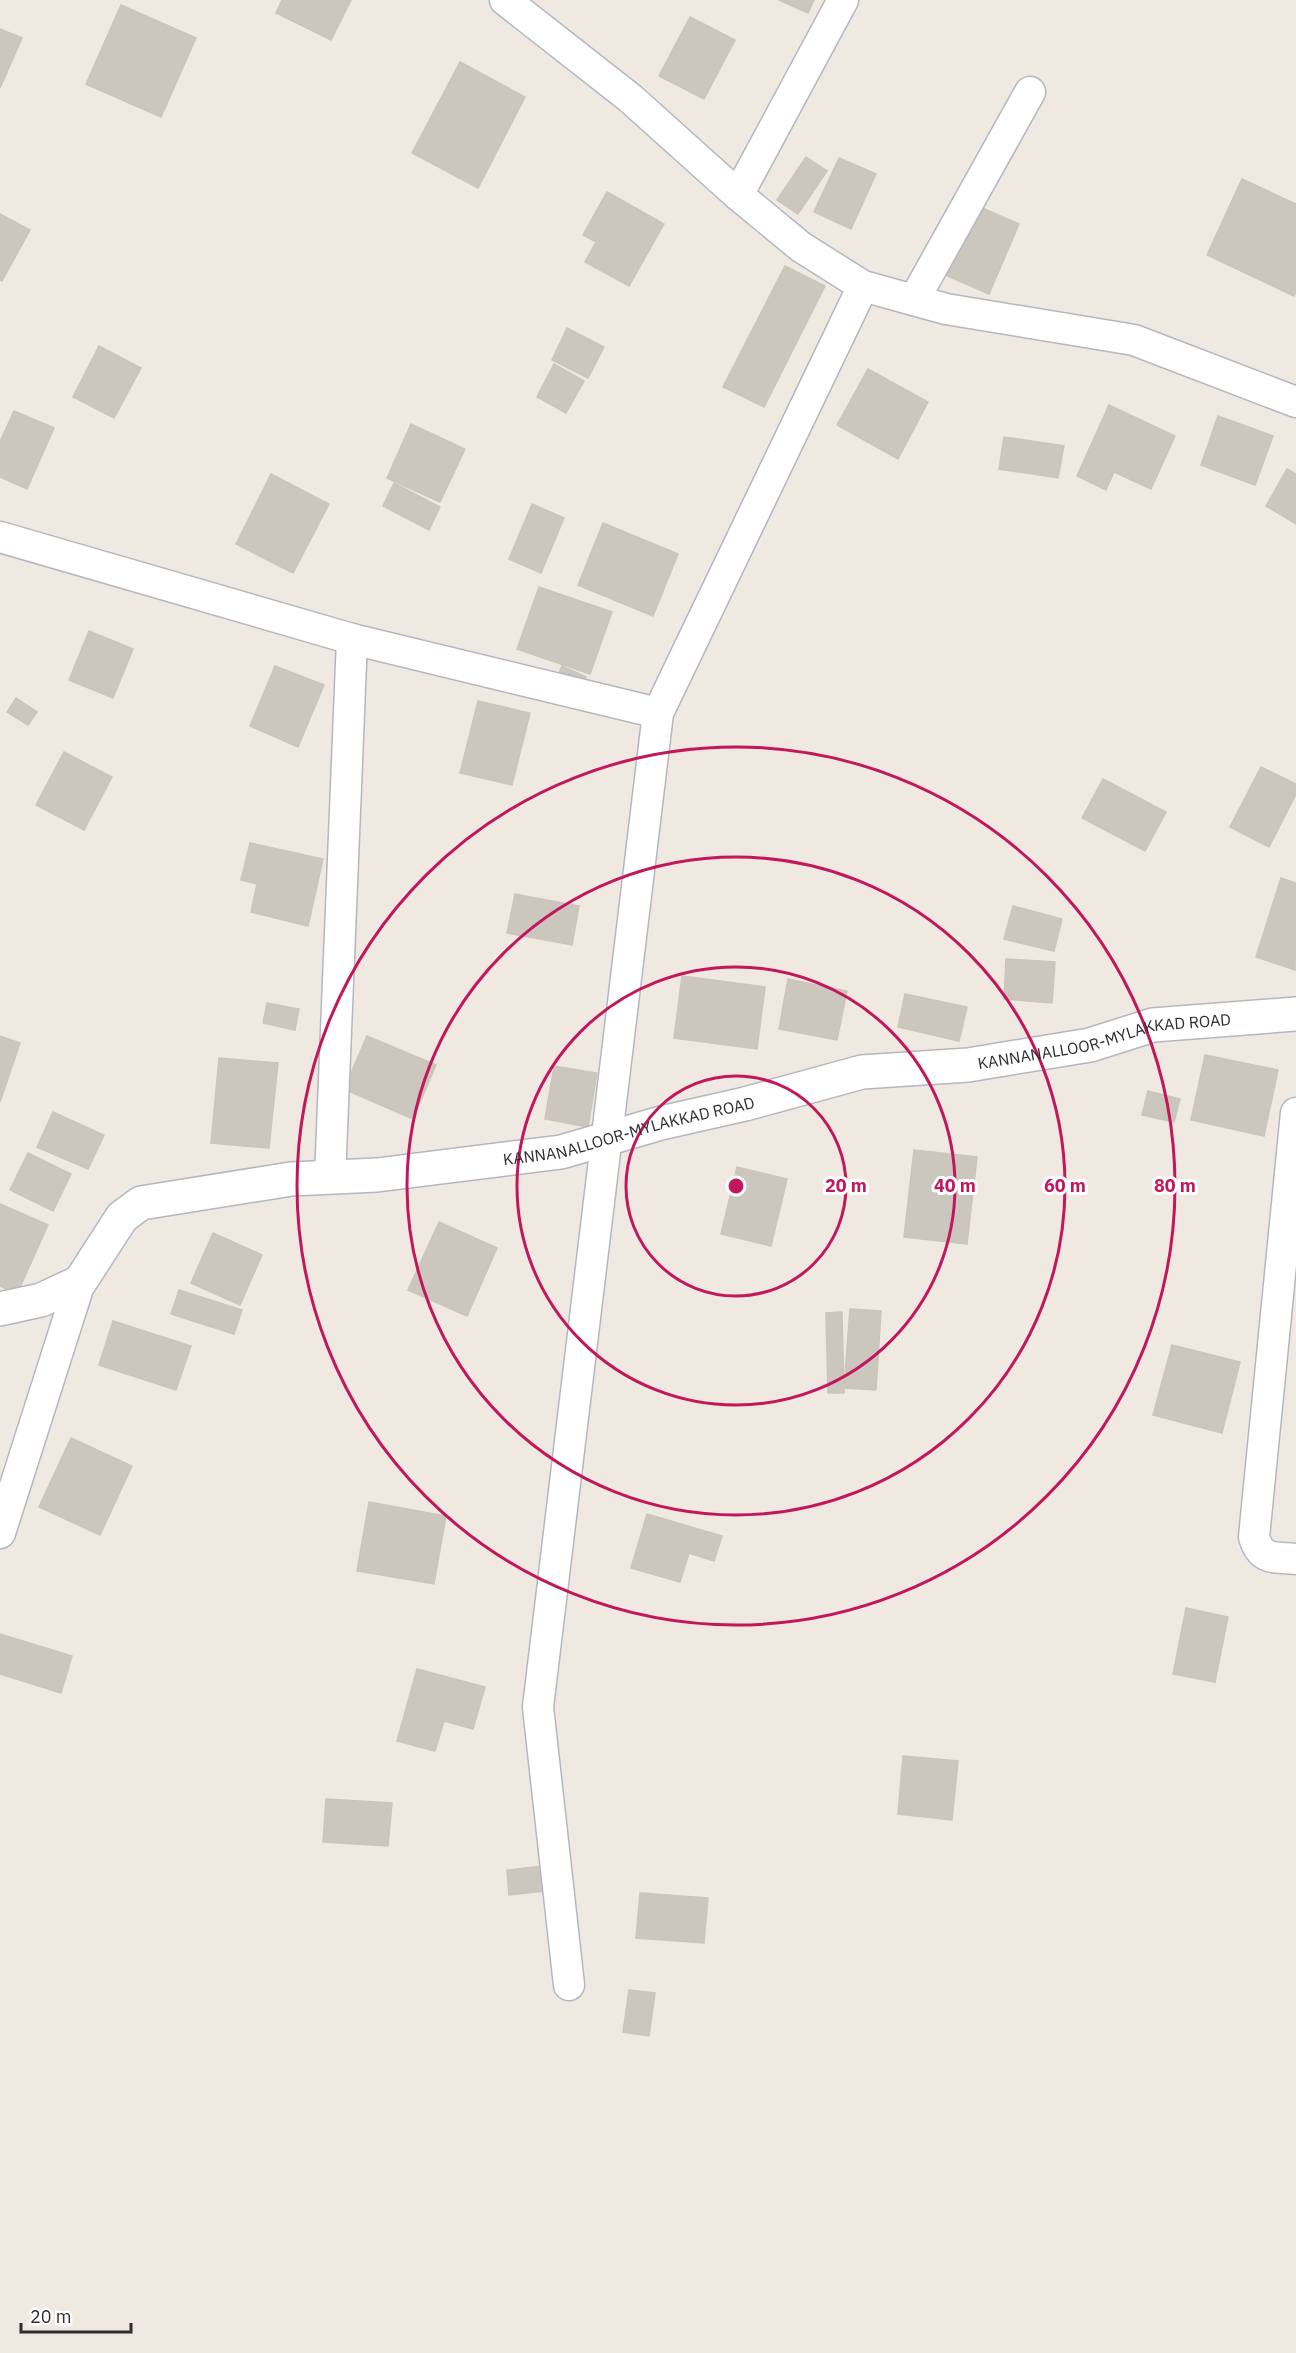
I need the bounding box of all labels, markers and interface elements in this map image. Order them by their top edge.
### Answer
street label: KANNANALLOOR-MYLAKKAD ROAD [976,1009,1232,1073]
street label: KANNANALLOOR-MYLAKKAD ROAD [502,1092,757,1169]
text: 20 m [825,1174,867,1197]
text: 40 m [934,1174,976,1197]
text: 60 m [1044,1174,1086,1197]
text: 80 m [1154,1174,1196,1197]
centre of rings [726,1176,746,1196]
scale bar [21,2296,130,2334]
text: 20 m [30,2305,72,2328]

